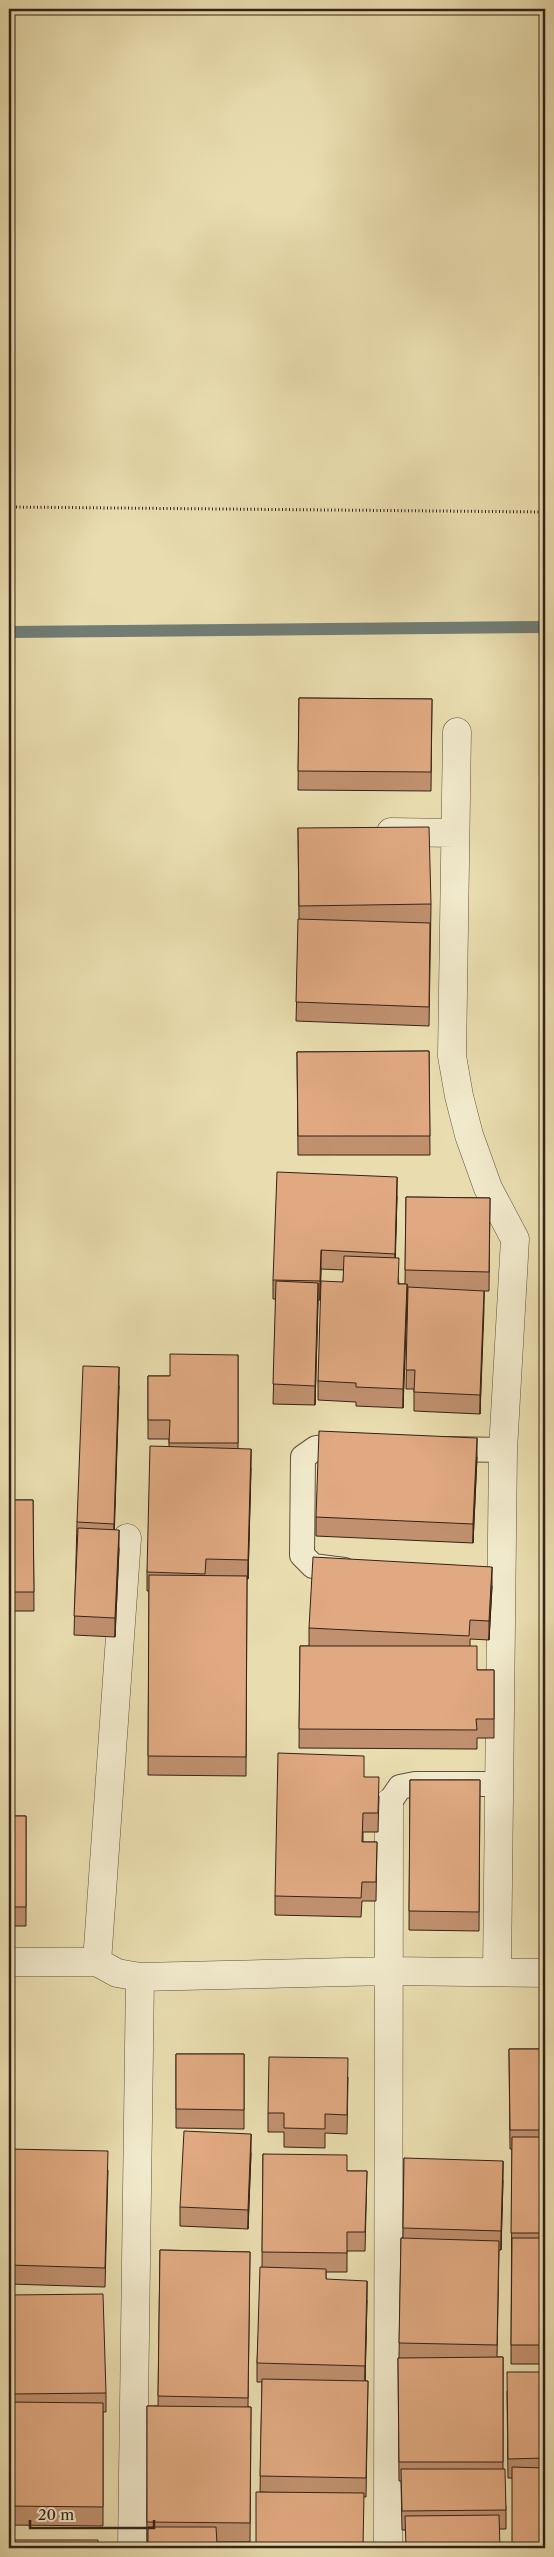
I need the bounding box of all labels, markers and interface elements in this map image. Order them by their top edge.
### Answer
scale bar [30,2497,154,2529]
text: 20 m [38,2505,74,2524]

